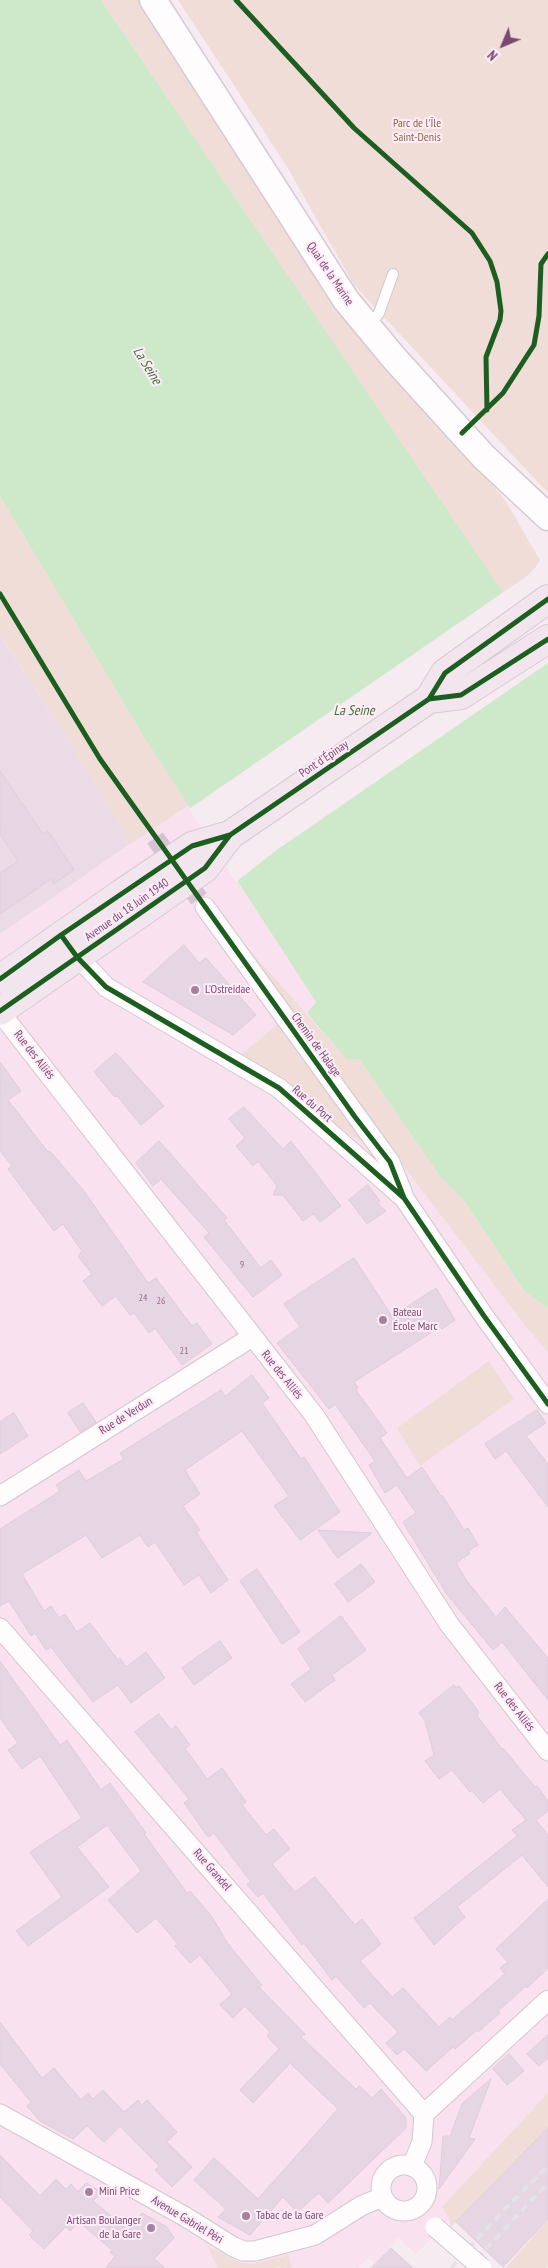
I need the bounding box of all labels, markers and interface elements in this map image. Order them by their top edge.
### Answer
north arrow [478,20,528,70]
text: N [483,47,501,65]
park label: Parc de l'Île Saint-Denis [393,117,441,145]
street label: Quai de la Marine [304,240,356,308]
water label: La Seine [129,344,165,388]
water label: La Seine [334,703,374,719]
street label: Pont d'Épinay [297,737,351,781]
street label: Avenue du 18 Juin 1940 [82,876,172,944]
place label: L'Ostreidae [205,983,250,997]
marker: L'Ostreidae [189,984,201,996]
street label: Chemin de Halage [288,1010,344,1080]
street label: Rue des Alliés [10,1028,58,1082]
street label: Rue du Port [289,1083,335,1125]
house number: 9 [240,1259,244,1271]
house number: 24 [139,1292,147,1304]
house number: 26 [157,1295,165,1307]
place label: Bateau École Marc [393,1306,438,1334]
marker: Bateau École Marc [377,1314,389,1326]
house number: 21 [180,1345,188,1357]
street label: Rue des Alliés [258,1348,306,1402]
street label: Rue de Verdun [97,1394,155,1438]
street label: Rue des Alliés [490,1680,538,1734]
street label: Rue Grandel [190,1846,234,1894]
place label: Mini Price [99,2185,140,2199]
marker: Mini Price [83,2186,95,2198]
street label: Avenue Gabriel Péri [149,2193,225,2247]
place label: Tabac de la Gare [256,2209,324,2223]
marker: Tabac de la Gare [240,2210,252,2222]
place label: Artisan Boulanger de la Gare [67,2214,141,2242]
marker: Artisan Boulanger de la Gare [145,2222,157,2234]

